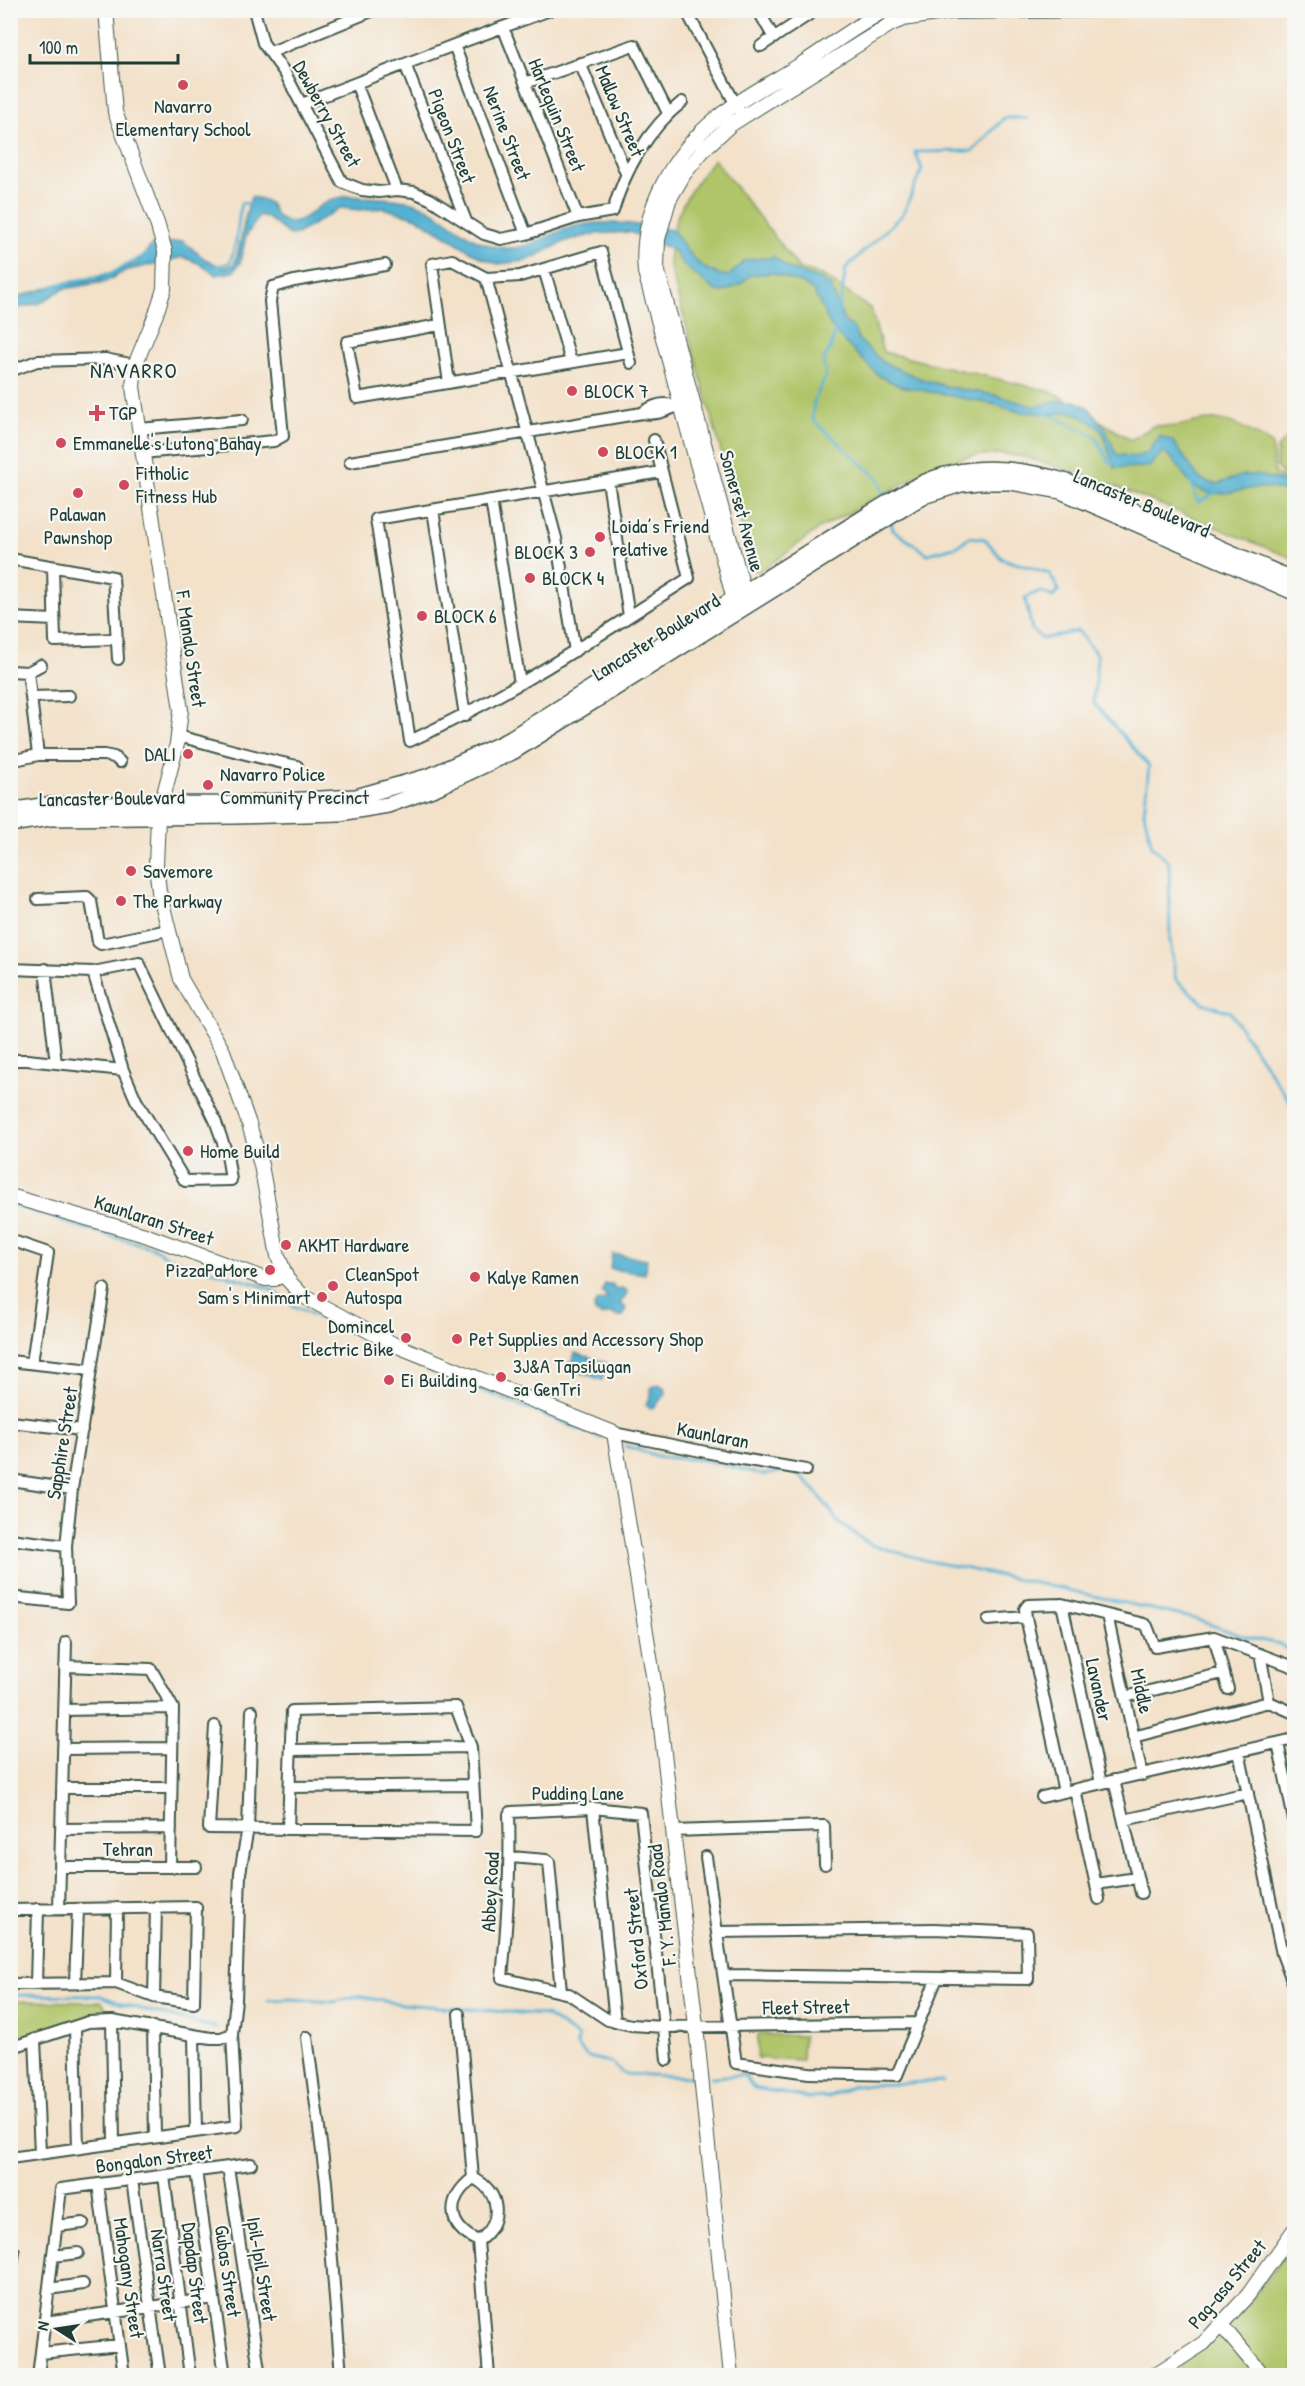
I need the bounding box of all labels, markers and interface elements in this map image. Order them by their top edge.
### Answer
scale bar [30,27,178,65]
text: 100 m [39,35,78,60]
street label: Harlequin Street [522,54,593,177]
street label: Dewberry Street [287,56,368,173]
street label: Mallow Street [589,61,652,162]
marker: Navarro Elementary School [176,78,190,92]
street label: Nerine Street [477,82,538,185]
street label: Pigeon Street [422,85,483,188]
place label: Navarro Elementary School [116,92,251,142]
district label: NAVARRO [90,355,178,385]
place label: BLOCK 7 [584,377,649,404]
marker: BLOCK 7 [565,384,579,398]
place label: TGP [109,399,138,426]
marker: TGP [90,406,104,420]
place label: Emmanelle's Lutong Bahay [73,429,262,456]
marker: Emmanelle's Lutong Bahay [54,436,68,450]
place label: BLOCK 1 [615,438,677,465]
marker: BLOCK 1 [596,445,610,459]
street label: Somerset Avenue [713,447,772,574]
place label: Fitholic Fitness Hub [135,459,217,509]
street label: Lancaster Boulevard [1070,462,1215,543]
marker: Fitholic Fitness Hub [117,478,131,492]
marker: Palawan Pawnshop [71,486,85,500]
place label: Palawan Pawnshop [44,500,113,550]
place label: Loida’s Friend relative [612,512,709,562]
marker: Loida’s Friend relative [593,530,607,544]
place label: BLOCK 3 [514,538,578,565]
marker: BLOCK 3 [583,545,597,559]
place label: BLOCK 4 [542,564,604,591]
marker: BLOCK 4 [523,571,537,585]
street label: Lancaster Boulevard [587,586,725,687]
street label: F. Manalo Street [170,588,213,710]
place label: BLOCK 6 [434,602,497,629]
marker: BLOCK 6 [415,609,429,623]
place label: DALI [145,740,176,767]
marker: DALI [181,747,195,761]
place label: Navarro Police Community Precinct [220,760,370,810]
marker: Navarro Police Community Precinct [201,778,215,792]
street label: Lancaster Boulevard [39,783,185,812]
place label: Savemore [143,857,213,884]
marker: Savemore [124,864,138,878]
place label: The Parkway [133,887,222,914]
marker: The Parkway [114,894,128,908]
place label: Home Build [200,1137,280,1164]
marker: Home Build [181,1144,195,1158]
street label: Kaunlaran Street [91,1187,218,1252]
place label: AKMT Hardware [298,1231,410,1258]
marker: AKMT Hardware [279,1238,293,1252]
place label: PizzaPaMore [166,1256,258,1283]
place label: CleanSpot Autospa [345,1260,420,1310]
marker: PizzaPaMore [263,1263,277,1277]
place label: Kalye Ramen [487,1263,579,1290]
marker: Kalye Ramen [468,1270,482,1284]
marker: CleanSpot Autospa [326,1279,340,1293]
place label: Sam's Minimart [198,1283,311,1310]
marker: Sam's Minimart [315,1290,329,1304]
place label: Domincel Electric Bike [302,1312,395,1362]
place label: Pet Supplies and Accessory Shop [469,1325,704,1352]
marker: Domincel Electric Bike [399,1331,413,1345]
marker: Pet Supplies and Accessory Shop [450,1332,464,1346]
place label: 3J&A Tapsilugan sa GenTri [513,1352,631,1402]
place label: Ei Building [401,1366,477,1393]
marker: 3J&A Tapsilugan sa GenTri [494,1370,508,1384]
marker: Ei Building [382,1373,396,1387]
street label: Sapphire Street [39,1383,84,1501]
street label: Kaunlaran [675,1414,752,1455]
street label: Lavander [1080,1656,1119,1724]
street label: Middle [1125,1666,1160,1716]
street label: Pudding Lane [532,1779,624,1806]
street label: Tehran [103,1835,153,1862]
street label: F. Y. Manalo Road [641,1843,682,1968]
street label: Abbey Road [474,1851,505,1933]
street label: Oxford Street [617,1886,654,1991]
street label: Fleet Street [761,1992,851,2021]
street label: Bongalon Street [94,2138,215,2179]
street label: Ipil-Ipil Street [241,2215,284,2324]
street label: Mahogany Street [108,2216,151,2341]
street label: Dapdap Street [176,2221,215,2326]
street label: Gubas Street [209,2223,248,2320]
street label: Narra Street [145,2227,184,2324]
street label: Pag-asa Street [1181,2232,1273,2334]
north arrow [27,2299,87,2359]
text: N [31,2319,54,2332]

